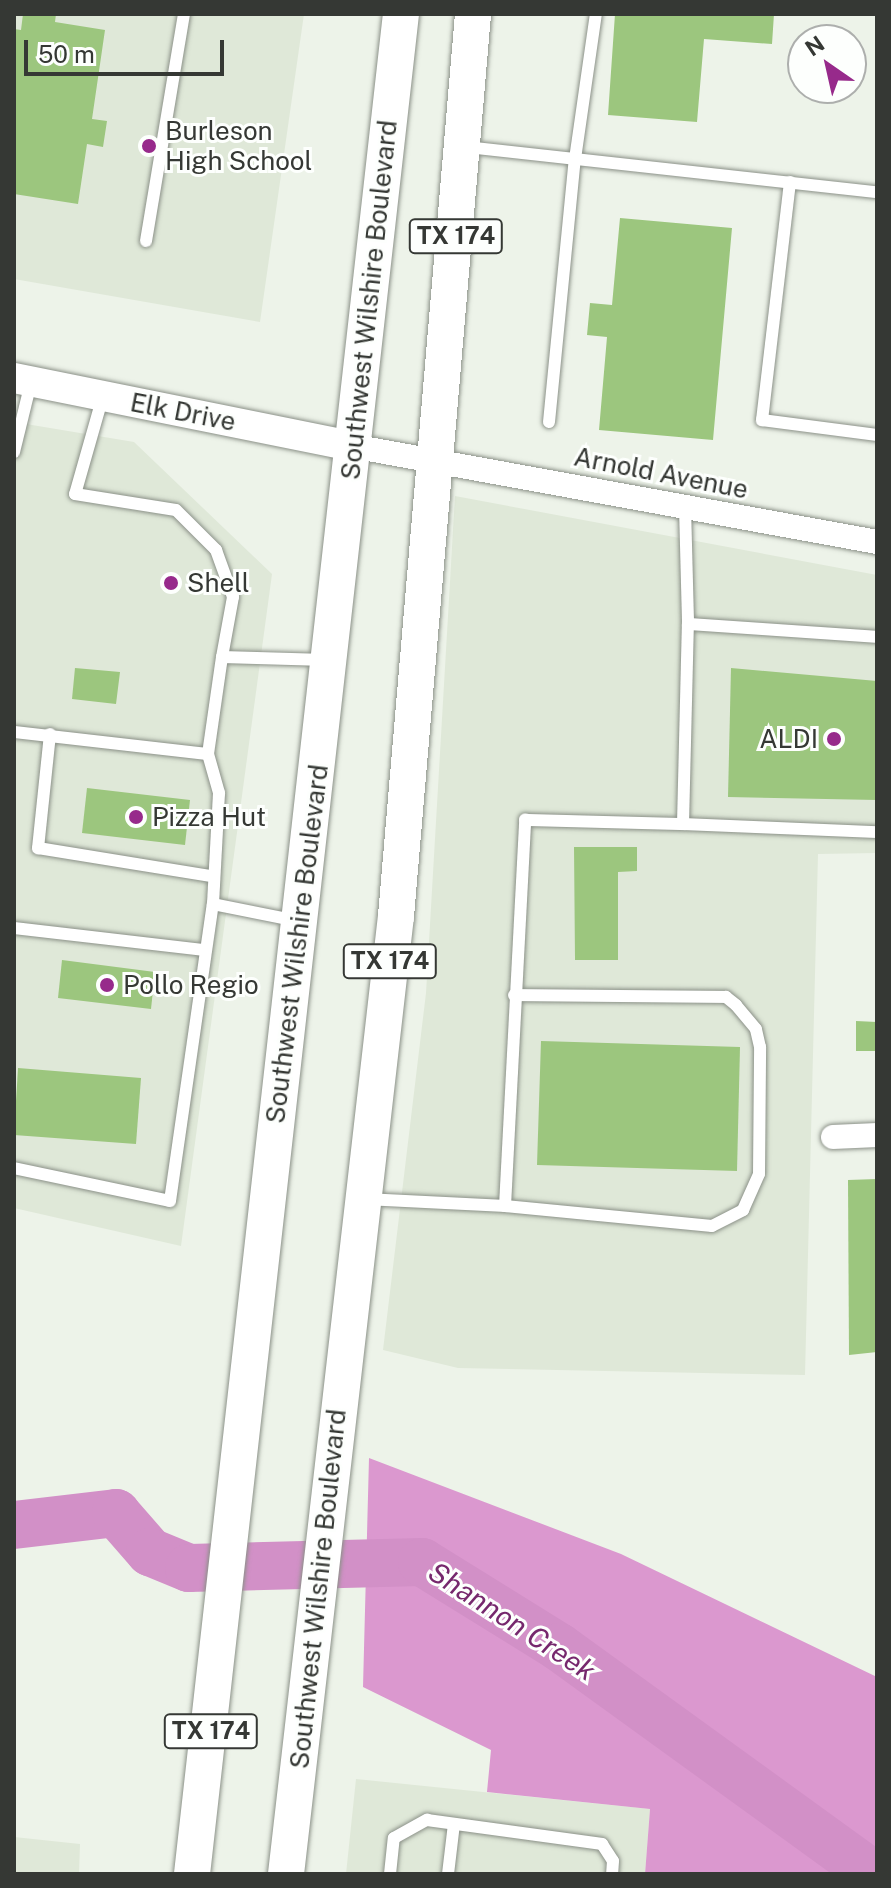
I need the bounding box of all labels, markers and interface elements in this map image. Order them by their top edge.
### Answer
scale bar [28,24,228,74]
north arrow [787,24,867,104]
text: N [800,30,829,61]
text: 50 m [38,40,95,68]
place label: Burleson High School [165,115,312,176]
street label: Southwest Wilshire Boulevard [335,118,403,482]
marker: Burleson High School [140,137,158,155]
road number: TX 174 [408,216,504,256]
street label: Elk Drive [128,387,238,437]
street label: Arnold Avenue [571,441,751,505]
place label: Shell [187,567,250,599]
marker: Shell [162,574,180,592]
place label: ALDI [759,723,818,755]
marker: ALDI [825,730,843,748]
street label: Southwest Wilshire Boulevard [259,762,335,1126]
place label: Pizza Hut [152,801,266,833]
marker: Pizza Hut [127,808,145,826]
road number: TX 174 [342,941,438,981]
place label: Pollo Regio [123,969,259,1001]
marker: Pollo Regio [98,976,116,994]
street label: Southwest Wilshire Boulevard [284,1407,352,1771]
water label: Shannon Creek [422,1555,602,1687]
road number: TX 174 [163,1711,259,1751]

